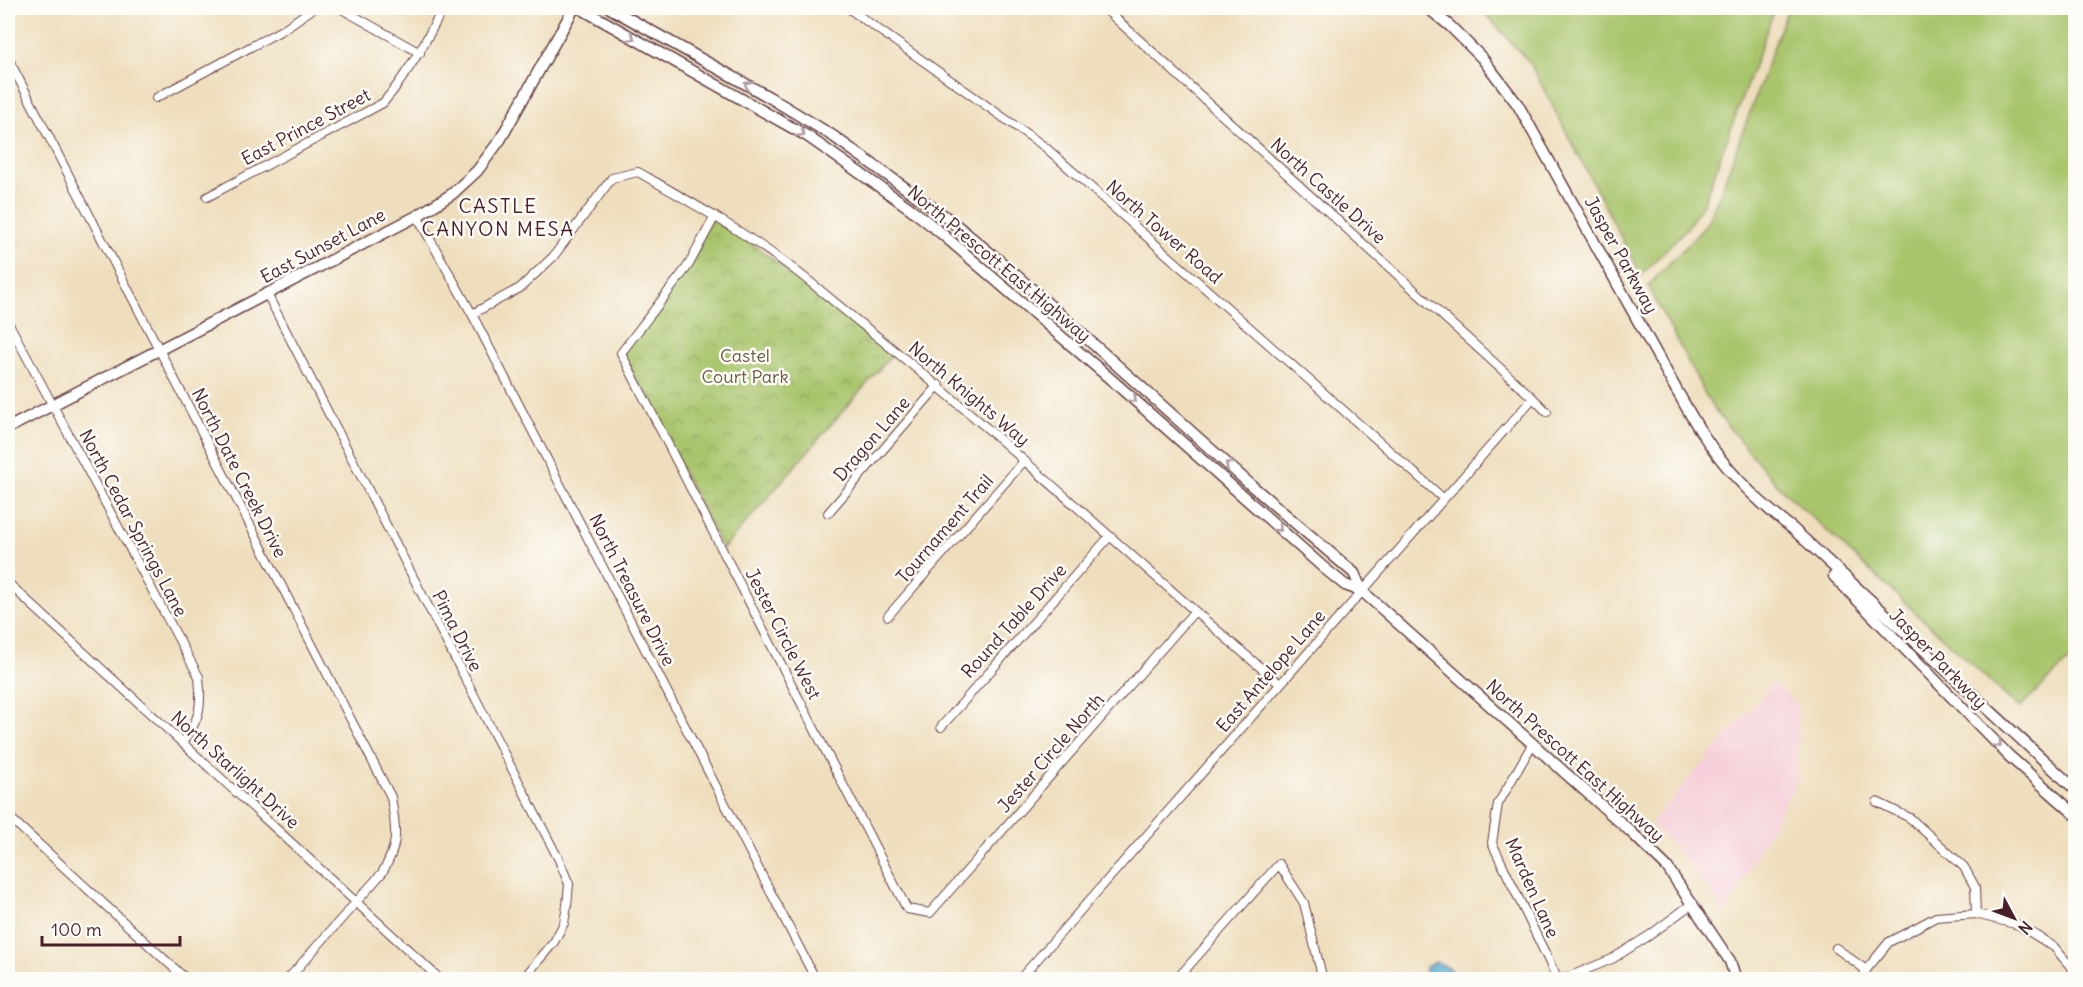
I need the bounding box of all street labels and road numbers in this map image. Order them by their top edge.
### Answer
street label: East Prince Street [237,83,374,170]
street label: North Castle Drive [1266,133,1391,248]
street label: North Tower Road [1101,175,1227,289]
street label: North Prescott East Highway [903,180,1096,347]
street label: Jasper Parkway [1580,192,1663,318]
street label: East Sunset Lane [256,203,389,288]
street label: North Knights Way [904,336,1035,451]
street label: North Date Creek Drive [187,384,292,561]
street label: Dragon Lane [828,391,915,486]
street label: North Cedar Springs Lane [74,425,193,620]
street label: Tournament Trail [891,470,998,588]
street label: North Treasure Drive [584,510,681,670]
street label: Round Table Drive [956,559,1071,683]
street label: Jester Circle West [740,564,826,703]
street label: Pima Drive [427,586,488,675]
street label: Jasper Parkway [1885,604,1992,714]
street label: East Antelope Lane [1211,605,1330,737]
street label: North Prescott East Highway [1481,674,1669,847]
street label: Jester Circle North [993,688,1109,817]
street label: North Starlight Drive [166,706,304,833]
street label: Marden Lane [1500,834,1565,941]

